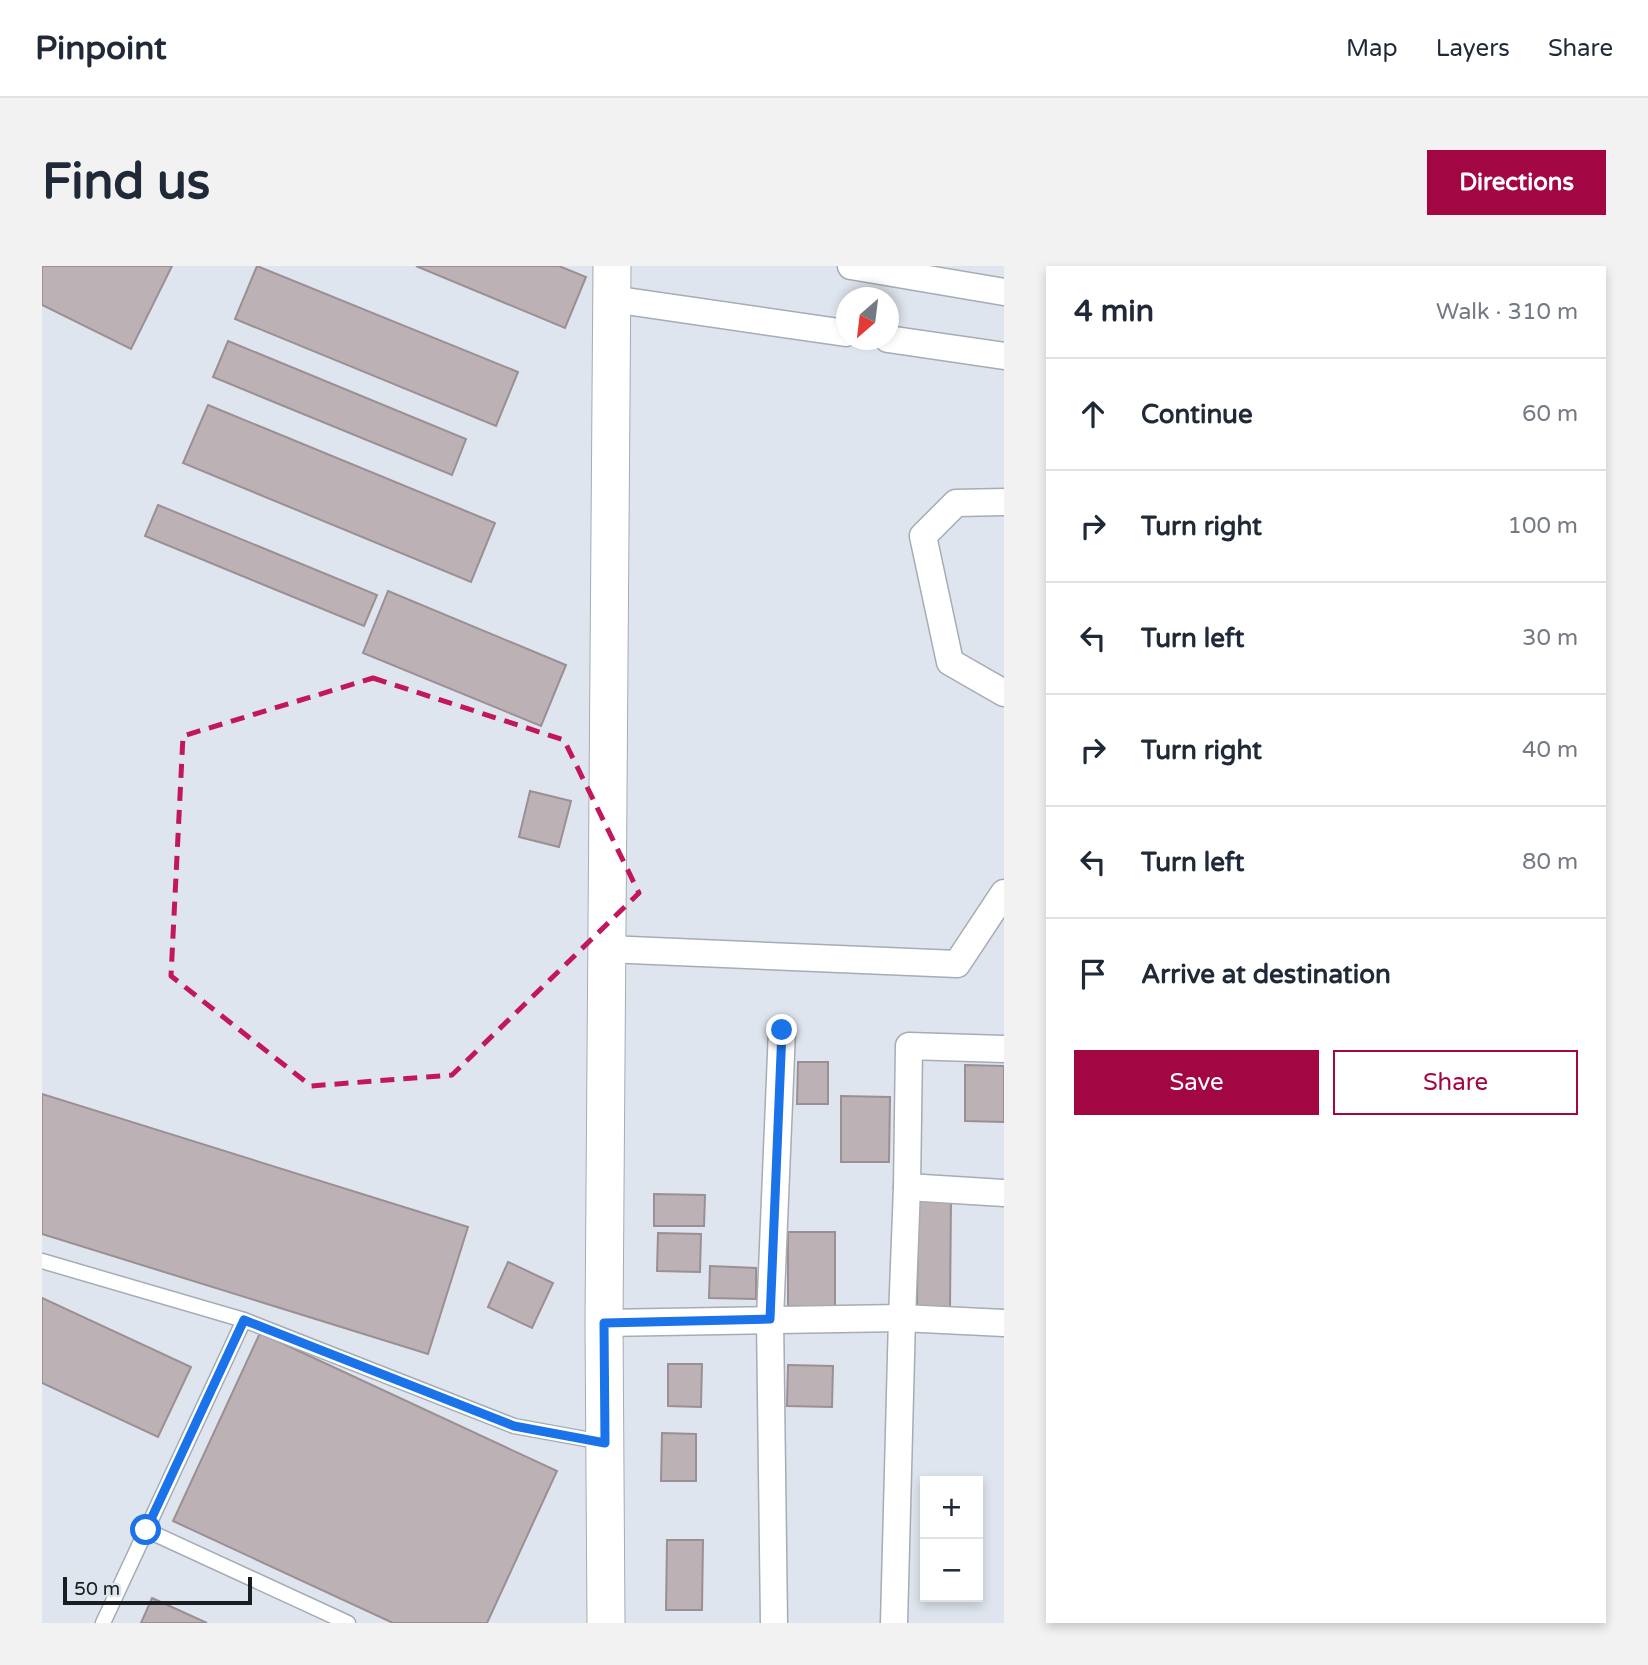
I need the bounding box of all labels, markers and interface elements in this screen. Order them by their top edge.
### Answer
text: Pinpoint [35,29,167,68]
text: Map [1346,34,1398,63]
text: Layers [1436,34,1510,63]
text: Share [1548,34,1613,63]
button: Directions [1427,150,1606,215]
text: Find us [42,153,210,212]
north arrow [836,287,899,350]
text: 4 min [1074,293,1154,330]
text: Walk · 310 m [1436,298,1578,326]
icon: ahead [1074,395,1112,433]
text: Continue [1141,399,1253,430]
text: 60 m [1522,400,1578,428]
icon: right [1074,507,1112,545]
text: Turn right [1141,511,1262,542]
text: 100 m [1508,512,1578,540]
icon: left [1074,619,1112,657]
text: Turn left [1141,623,1244,654]
text: 30 m [1522,624,1578,652]
icon: right [1074,731,1112,769]
text: Turn right [1141,735,1262,766]
text: 40 m [1522,736,1578,764]
icon: left [1074,843,1112,881]
text: Turn left [1141,847,1244,878]
text: 80 m [1522,848,1578,876]
icon: arrive [1074,955,1112,993]
text: Arrive at destination [1141,959,1391,990]
route end [766,1014,797,1045]
button: Save [1074,1050,1319,1115]
button: Share [1333,1050,1578,1115]
map controls [920,1476,983,1602]
button: + [920,1476,983,1539]
route start [130,1514,161,1545]
button: − [920,1539,983,1602]
scale bar [63,1574,252,1606]
text: 50 m [74,1578,120,1600]

